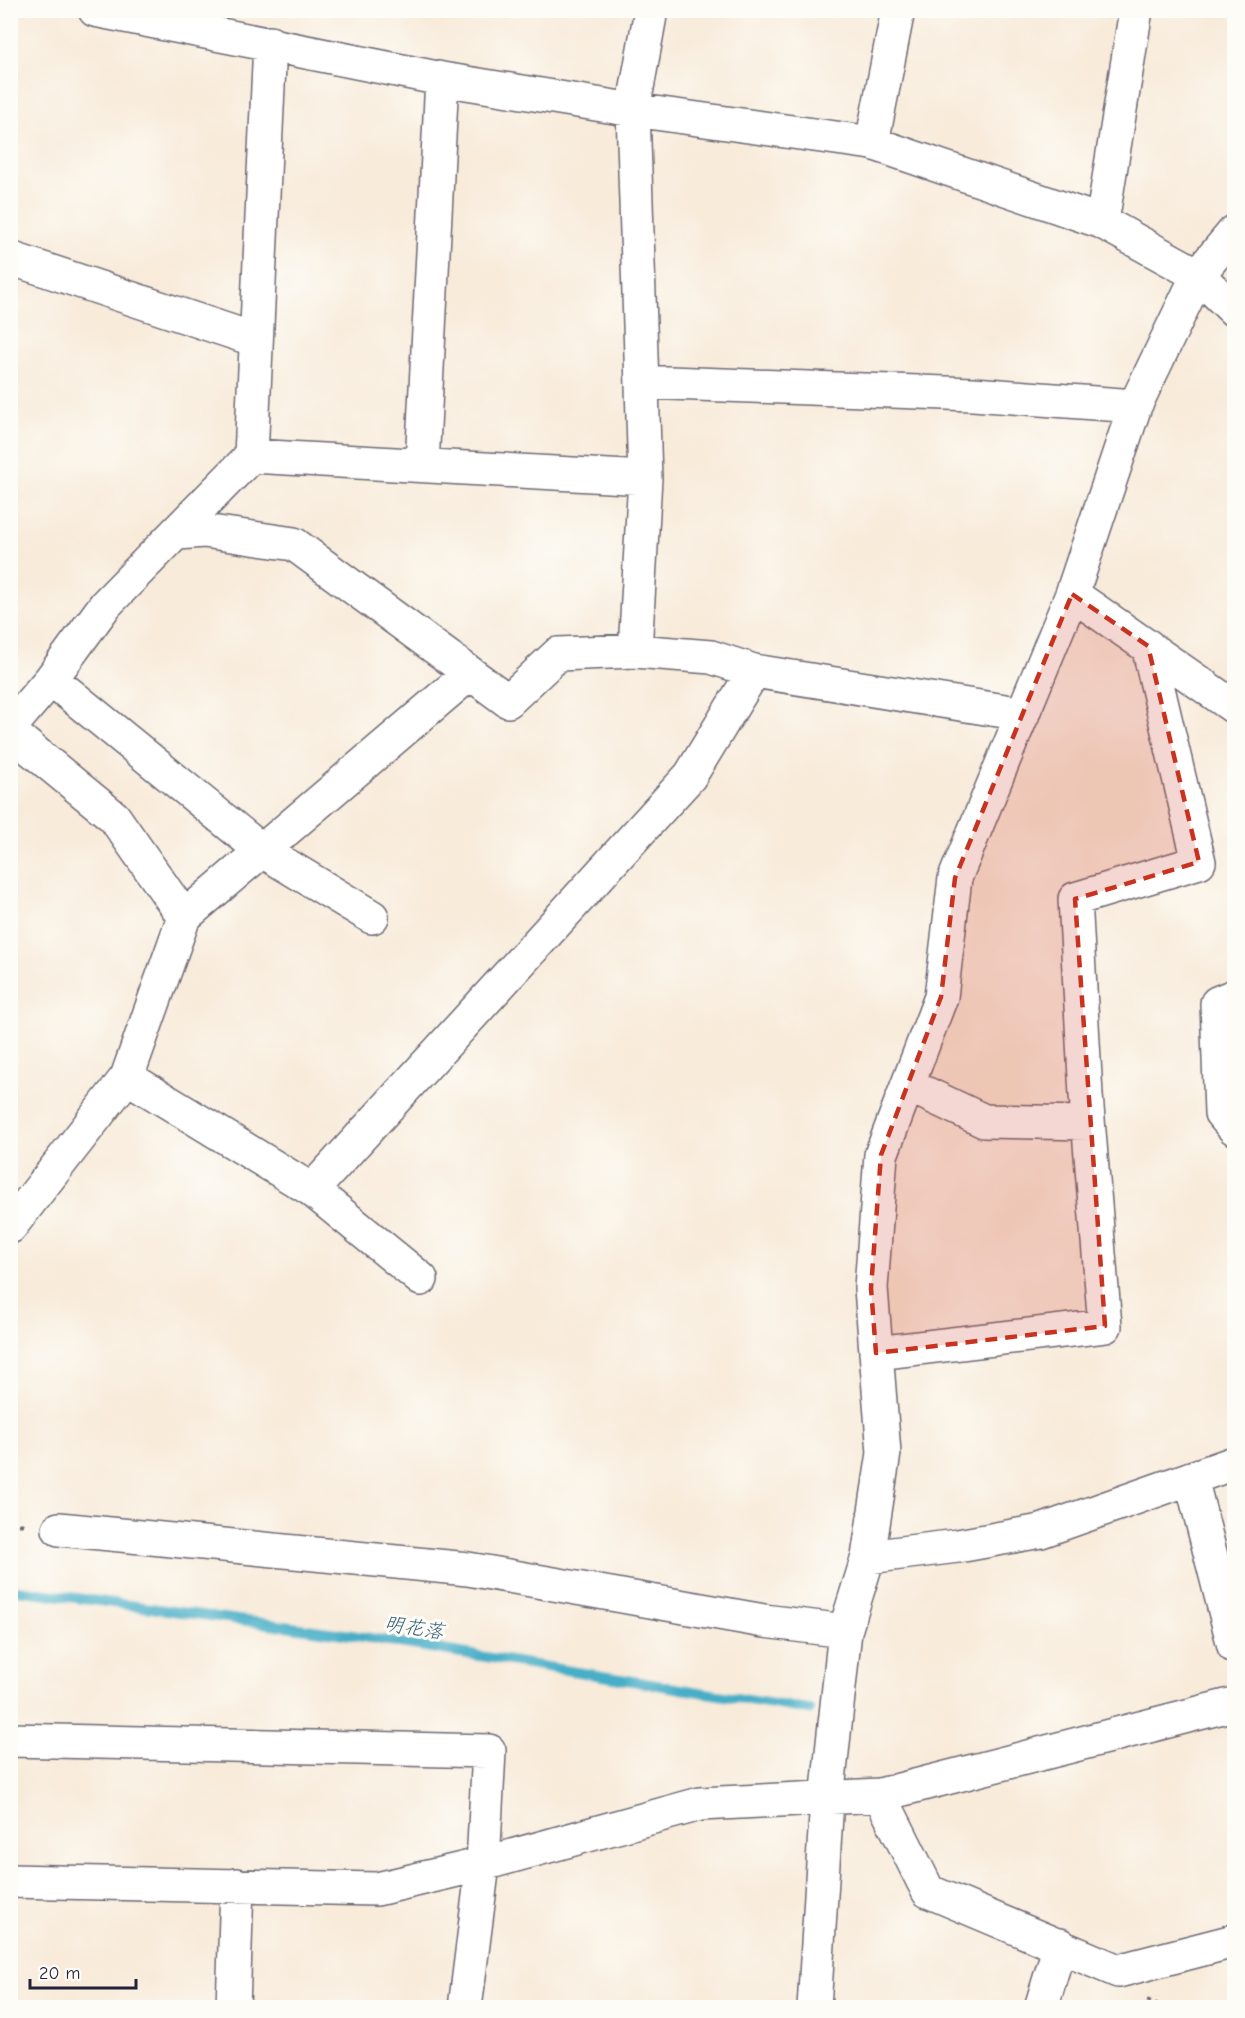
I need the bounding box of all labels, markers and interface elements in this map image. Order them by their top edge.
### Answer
water label: 明花落 [382,1611,447,1644]
scale bar [30,1952,136,1990]
text: 20 m [39,1963,80,1984]

